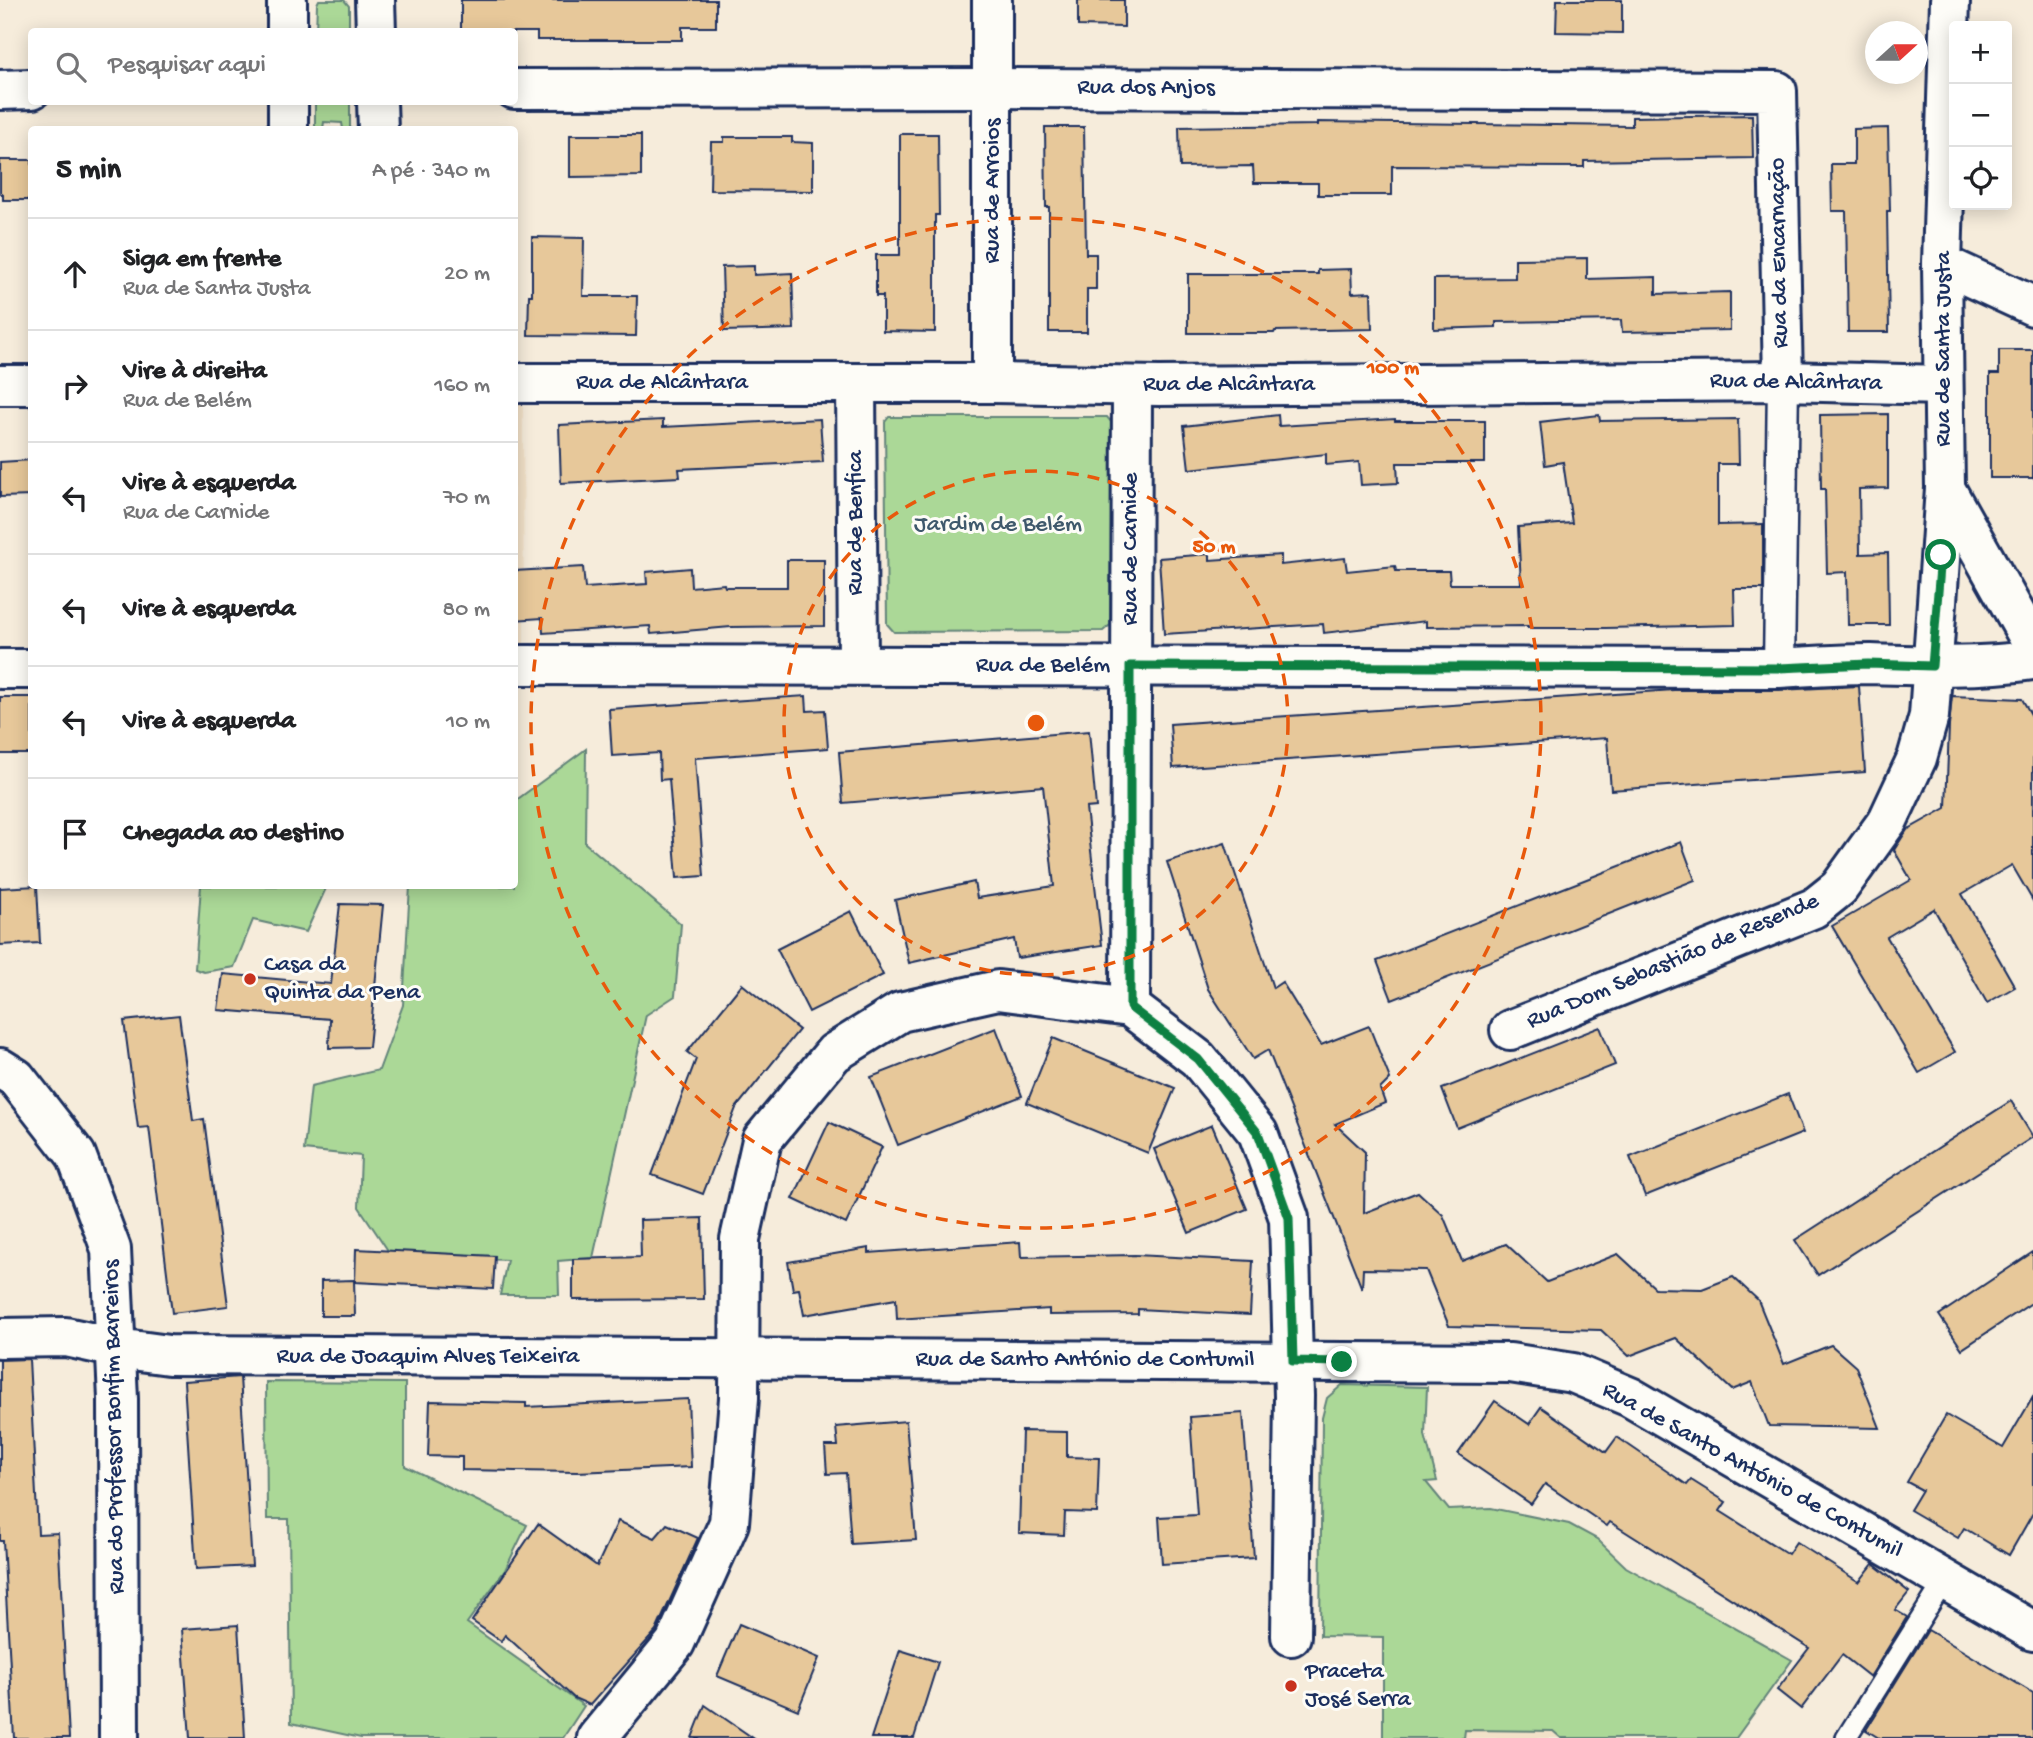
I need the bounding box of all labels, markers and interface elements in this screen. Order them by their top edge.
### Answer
north arrow [1865,21,1928,84]
map controls [1949,21,2012,210]
button: + [1949,21,2012,84]
search box [28,28,518,105]
icon: search [52,48,90,86]
text: Pesquisar aqui [108,51,266,82]
street label: Rua dos Anjos [1077,74,1216,103]
button: − [1949,84,2012,147]
street label: Rua de Arroios [979,117,1008,264]
button: locate [1949,147,2012,210]
text: 5 min [56,154,121,189]
street label: Rua da Encarnação [1764,157,1796,349]
text: A pé · 340 m [372,158,490,185]
text: Siga em frente [123,245,281,276]
street label: Rua de Santa Justa [1930,251,1959,447]
icon: ahead [56,255,94,293]
text: 20 m [444,261,490,288]
text: Rua de Santa Justa [123,276,310,303]
text: Vire à direita [123,357,267,388]
text: 100 m [1366,357,1419,382]
icon: right [56,367,94,405]
street label: Rua de Alcântara [1710,367,1883,399]
street label: Rua de Alcântara [576,369,749,398]
street label: Rua de Alcântara [1143,371,1316,400]
text: 160 m [434,373,490,400]
text: Rua de Belém [123,388,252,415]
street label: Rua de Benfica [842,450,871,596]
text: Vire à esquerda [123,469,296,500]
street label: Rua de Carnide [1117,472,1146,625]
icon: left [56,479,94,517]
text: 70 m [443,485,490,512]
text: Rua de Carnide [123,500,270,527]
park label: Jardim de Belém [914,511,1082,540]
text: 50 m [1193,536,1236,561]
route start [1925,539,1956,570]
icon: left [56,591,94,629]
text: Vire à esquerda [123,595,296,626]
text: 80 m [443,597,490,624]
street label: Rua de Belém [976,652,1110,681]
icon: left [56,703,94,741]
text: Vire à esquerda [123,707,296,738]
text: 10 m [446,709,490,736]
centre of rings [1024,711,1048,735]
icon: arrive [56,815,94,853]
text: Chegada ao destino [123,819,344,850]
street label: Rua Dom Sebastião de Resende [1523,887,1824,1037]
place label: Casa da Quinta da Pena [264,951,421,1008]
marker: Casa da Quinta da Pena [242,971,258,987]
street label: Rua do Professor Bonfim Barreiros [98,1258,132,1595]
street label: Rua de Joaquim Alves Teixeira [277,1343,580,1372]
street label: Rua de Santo António de Contumil [916,1346,1254,1375]
route end [1326,1346,1357,1377]
street label: Rua de Santo António de Contumil [1597,1376,1907,1566]
place label: Praceta José Serra [1304,1658,1412,1715]
marker: Praceta José Serra [1283,1678,1299,1694]

